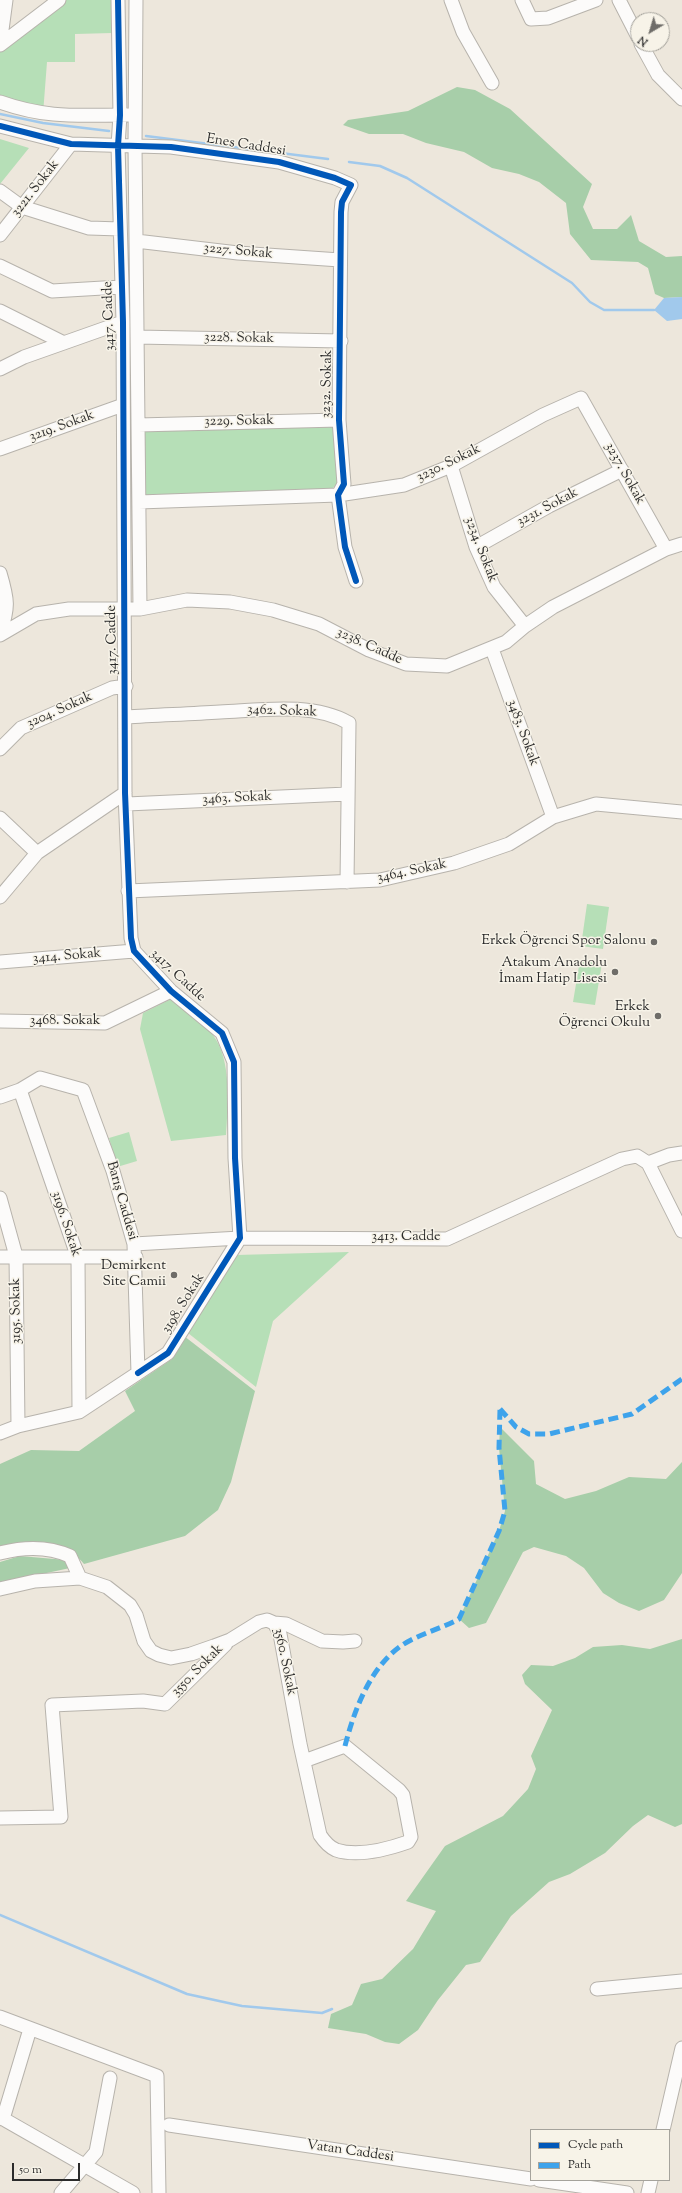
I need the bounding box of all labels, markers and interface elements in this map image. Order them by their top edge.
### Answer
north arrow [630,12,670,52]
text: N [635,32,652,50]
street label: Enes Caddesi [205,131,287,161]
street label: 3221. Sokak [9,157,63,221]
street label: 3227. Sokak [203,241,273,263]
street label: 3417. Cadde [100,281,120,351]
street label: 3228. Sokak [204,330,274,348]
street label: 3232. Sokak [319,350,337,418]
street label: 3219. Sokak [27,408,97,446]
street label: 3229. Sokak [204,413,274,431]
street label: 3237. Sokak [600,440,648,508]
street label: 3230. Sokak [414,441,484,487]
street label: 3231. Sokak [515,485,581,531]
street label: 3234. Sokak [460,515,500,585]
street label: 3417. Cadde [104,605,122,675]
street label: 3238. Cadde [333,625,405,669]
street label: 3204. Sokak [25,689,95,733]
street label: 3483. Sokak [502,697,542,769]
street label: 3462. Sokak [247,702,317,722]
street label: 3463. Sokak [202,789,272,809]
street label: 3464. Sokak [376,856,448,888]
place label: Erkek Öğrenci Spor Salonu [482,934,646,950]
marker: Erkek Öğrenci Spor Salonu [649,937,659,947]
street label: 3414. Sokak [32,946,102,968]
street label: 3417. Cadde [146,946,208,1006]
place label: Atakum Anadolu İmam Hatip Lisesi [499,956,607,988]
marker: Atakum Anadolu İmam Hatip Lisesi [610,967,620,977]
place label: Erkek Öğrenci Okulu [559,1000,650,1032]
marker: Erkek Öğrenci Okulu [653,1011,663,1021]
street label: 3468. Sokak [30,1014,100,1030]
street label: Barış Caddesi [102,1159,140,1243]
street label: 3196. Sokak [47,1189,83,1259]
street label: 3413. Cadde [371,1230,441,1246]
place label: Demirkent Site Camii [101,1259,166,1292]
marker: Demirkent Site Camii [169,1270,179,1280]
street label: 3198. Sokak [159,1271,209,1337]
street label: 3195. Sokak [8,1278,26,1344]
street label: 3560. Sokak [269,1627,299,1697]
street label: 3550. Sokak [169,1642,227,1700]
legend [530,2129,670,2181]
text: Cycle path [568,2136,623,2154]
street label: Vatan Caddesi [305,2138,395,2166]
scale bar [14,2155,82,2181]
text: Path [568,2156,591,2174]
text: 50 m [19,2161,42,2179]

